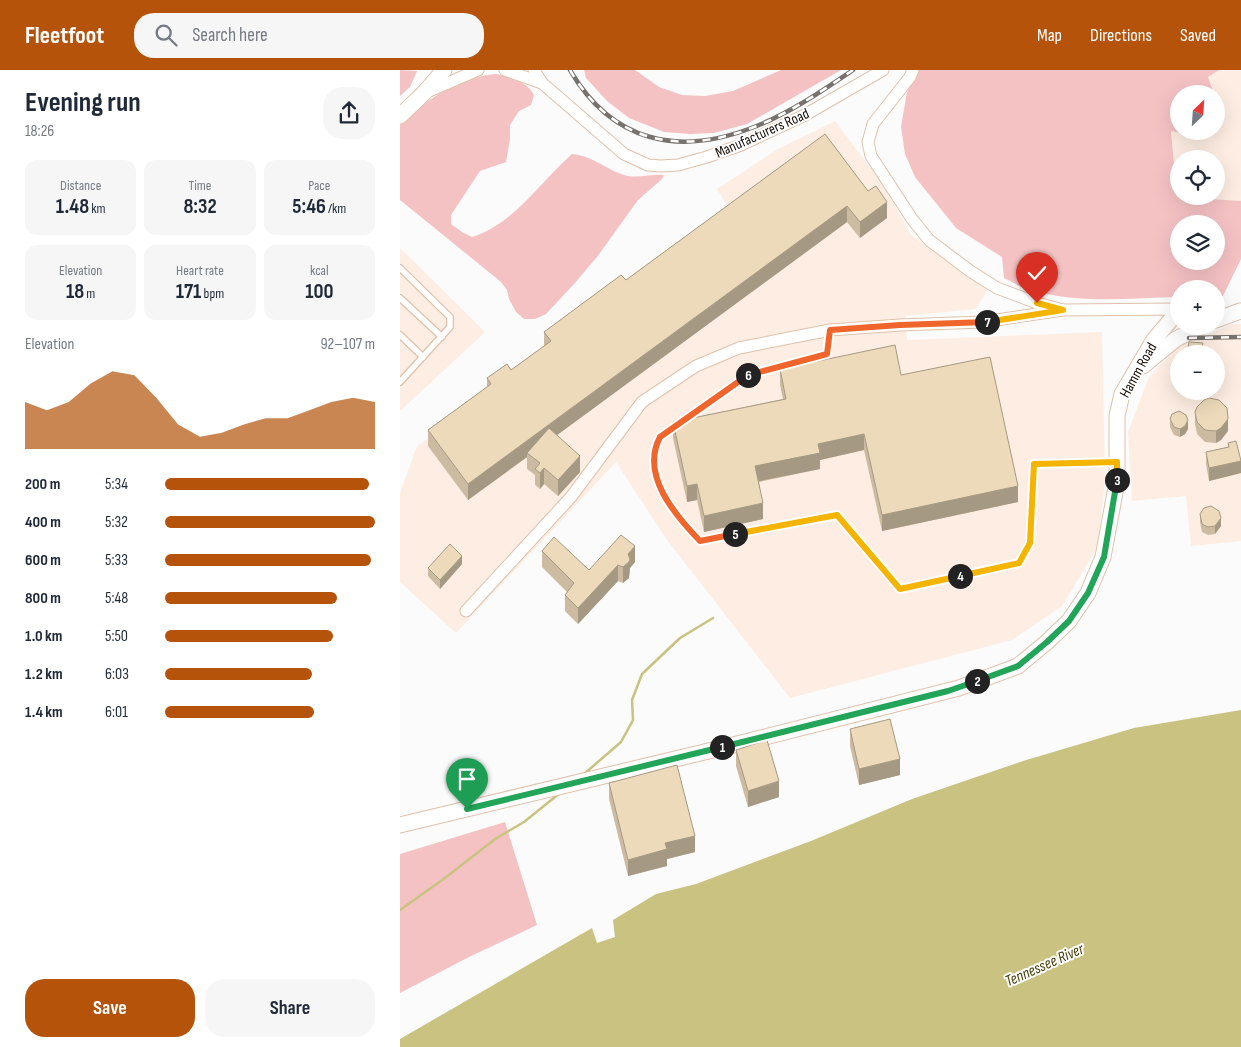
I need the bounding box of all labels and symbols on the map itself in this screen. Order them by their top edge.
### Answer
north arrow [1170,85,1225,140]
street label: Manufacturers Road [712,104,812,163]
pin [1016,252,1058,303]
pin: 7 [974,310,1000,334]
street label: Hamm Road [1116,339,1161,401]
pin: 6 [736,362,760,388]
pin: 3 [1104,468,1130,492]
pin: 5 [722,522,748,546]
pin: 4 [948,564,972,588]
pin: 2 [964,668,990,694]
pin: 1 [710,734,734,760]
pin [446,758,488,809]
water label: Tennessee River [1002,939,1087,991]

